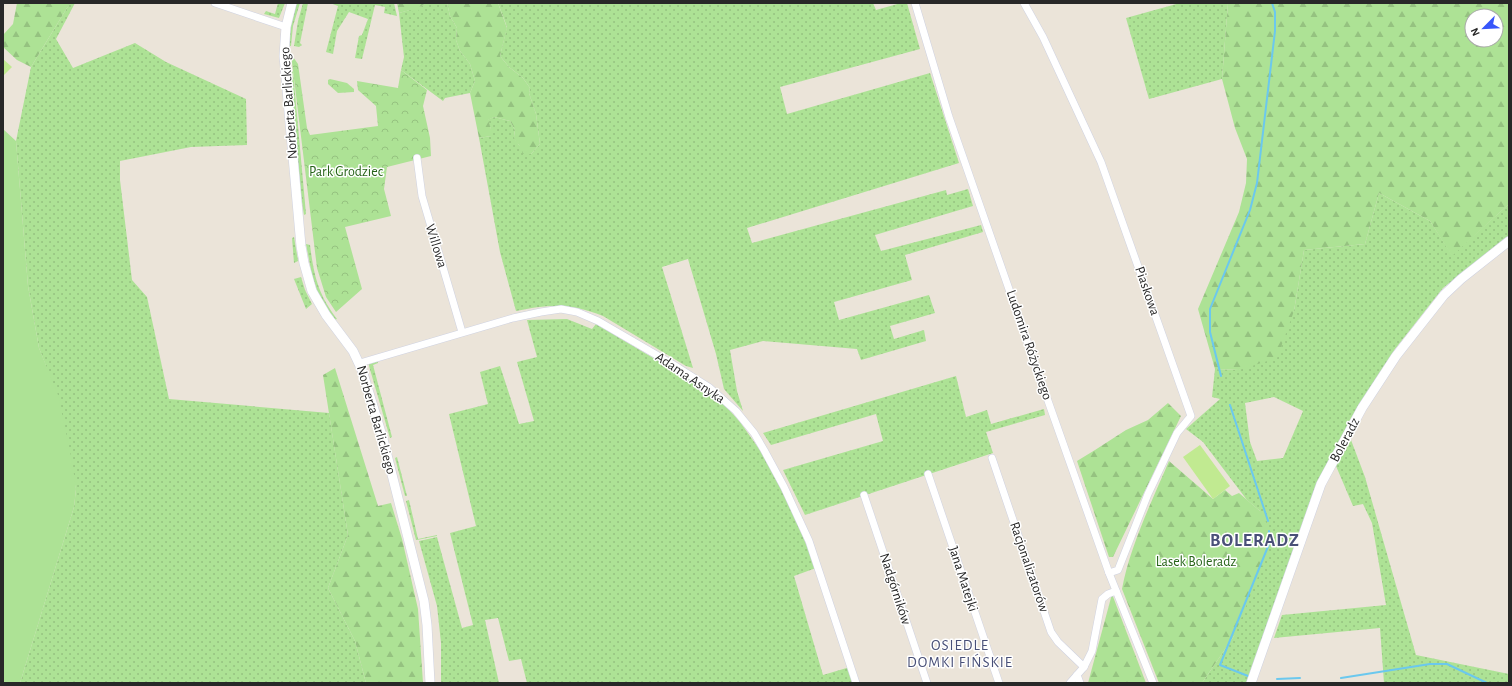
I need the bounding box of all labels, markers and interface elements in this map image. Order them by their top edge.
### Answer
north arrow [1464,8,1504,48]
text: N [1469,26,1482,38]
street label: Norberta Barlickiego [278,46,300,160]
park label: Park Grodziec [309,165,384,179]
street label: Willowa [423,222,449,270]
street label: Piaskowa [1132,265,1162,318]
street label: Ludomira Różyckiego [1004,288,1054,402]
street label: Adama Asnyka [653,350,728,407]
street label: Norberta Barlickiego [354,364,398,476]
street label: Boleradz [1328,415,1363,464]
street label: Racjonalizatorów [1007,520,1051,614]
district label: BOLERADZ [1210,532,1300,550]
street label: Jana Matejki [946,545,980,613]
street label: Nadgórników [877,552,913,627]
park label: Lasek Boleradz [1156,555,1237,569]
district label: OSIEDLE DOMKI FIŃSKIE [907,638,1013,670]

